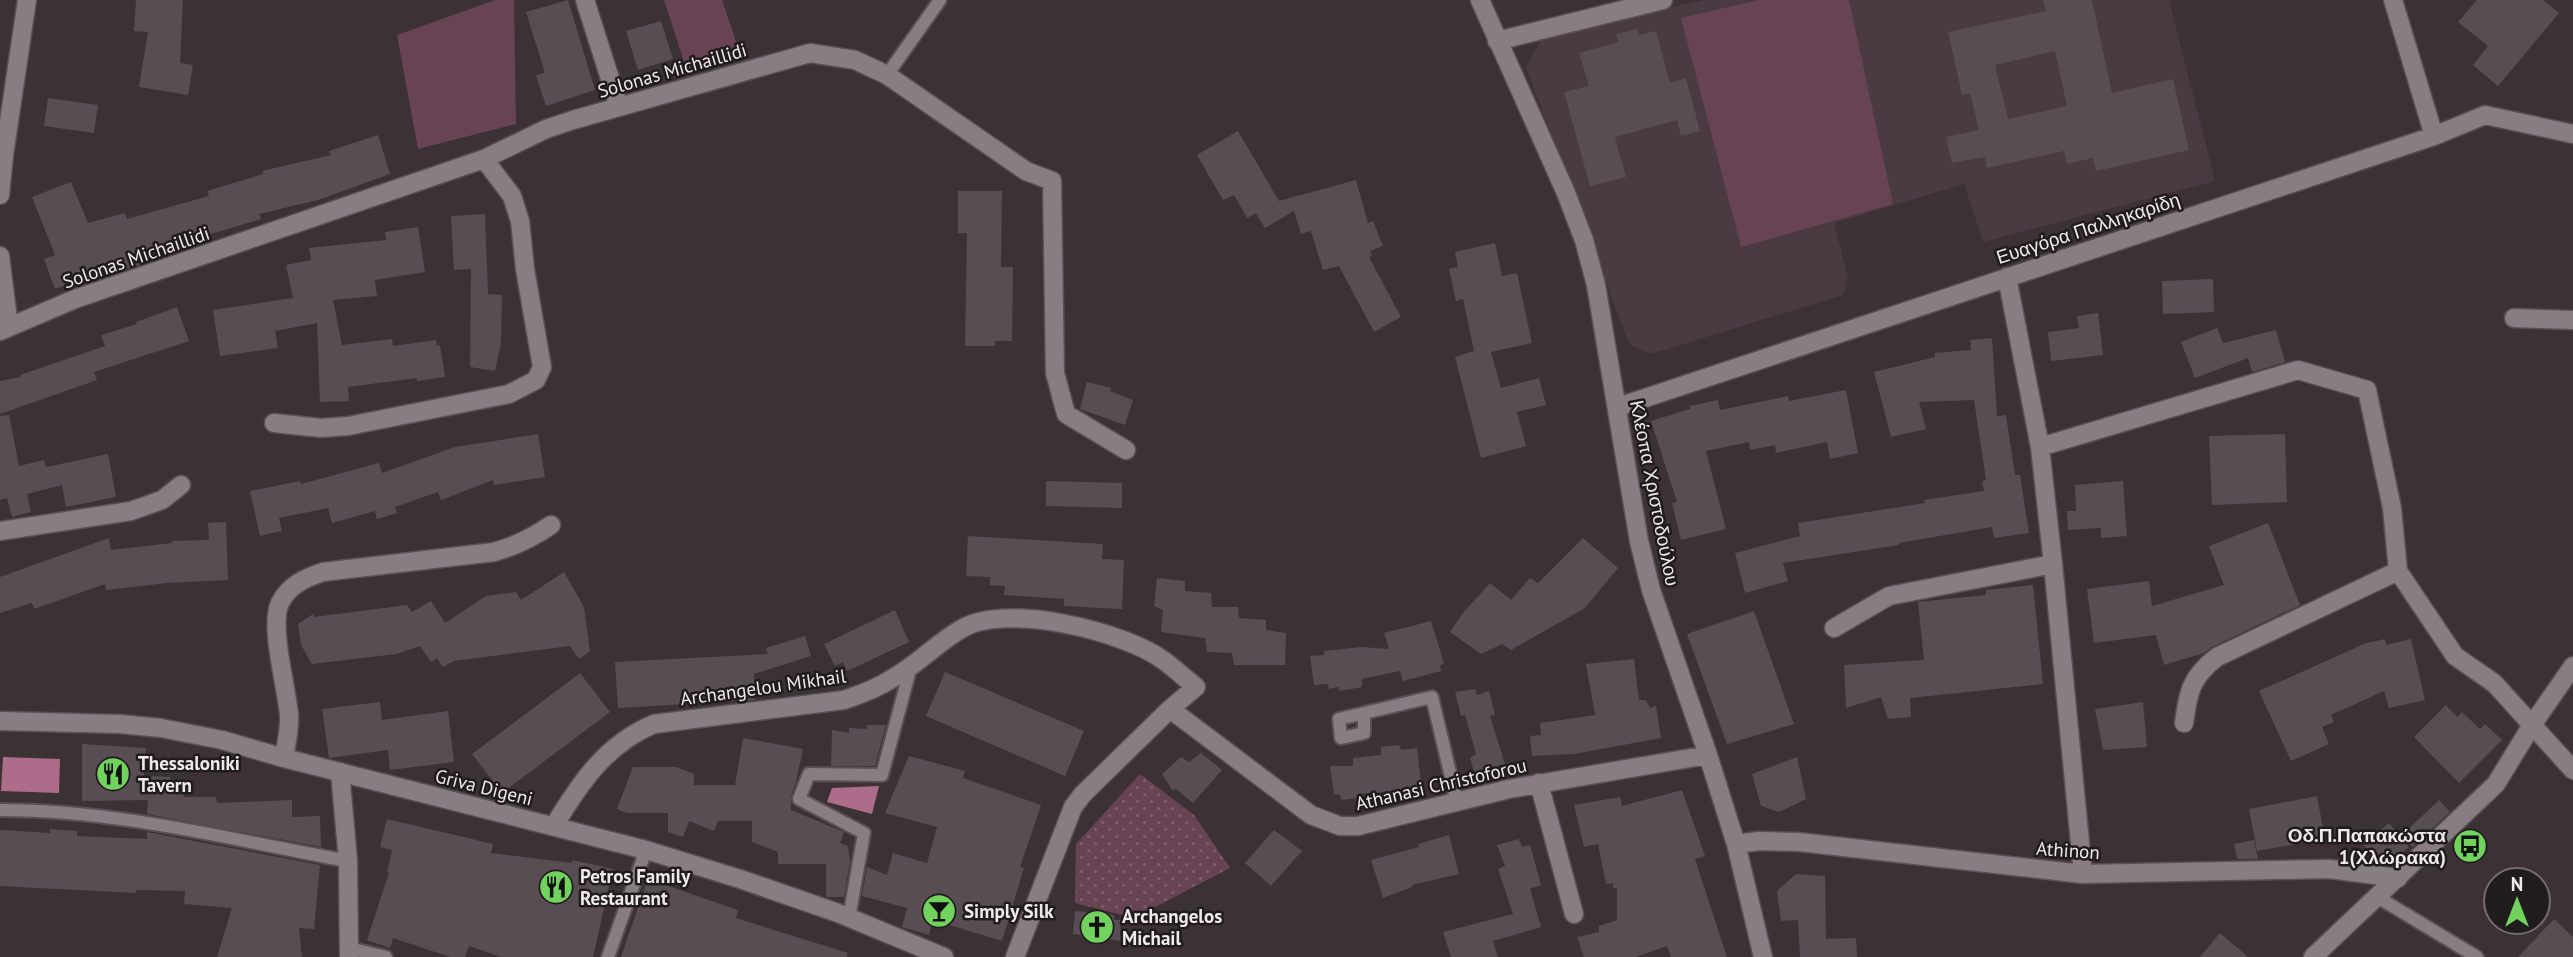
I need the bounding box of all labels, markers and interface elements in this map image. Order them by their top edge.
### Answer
street label: Solonas Michaillidi [595,37,749,103]
street label: Ευαγόρα Παλληκαρίδη [1993,187,2183,269]
street label: Solonas Michaillidi [59,221,213,293]
street label: Κλέοπα Χριστοδούλου [1625,398,1685,588]
street label: Archangelou Mikhail [679,663,848,710]
place label: Thessaloniki Tavern [138,751,240,797]
street label: Athanasi Christoforou [1353,753,1529,815]
restaurant icon: Thessaloniki Tavern [94,755,132,793]
street label: Griva Digeni [433,763,535,811]
place label: Οδ.Π.Παπακώστα 1(Χλώρακα) [2288,823,2446,869]
bus stop icon: Οδ.Π.Παπακώστα 1(Χλώρακα) [2451,827,2489,865]
street label: Athinon [2035,836,2101,864]
place label: Petros Family Restaurant [580,864,691,910]
north arrow [2482,866,2552,936]
restaurant icon: Petros Family Restaurant [537,868,575,906]
text: N [2511,872,2523,896]
bar icon: Simply Silk [920,892,958,930]
place label: Simply Silk [964,899,1054,923]
place label: Archangelos Michail [1122,904,1222,950]
church icon: Archangelos Michail [1078,908,1116,946]

